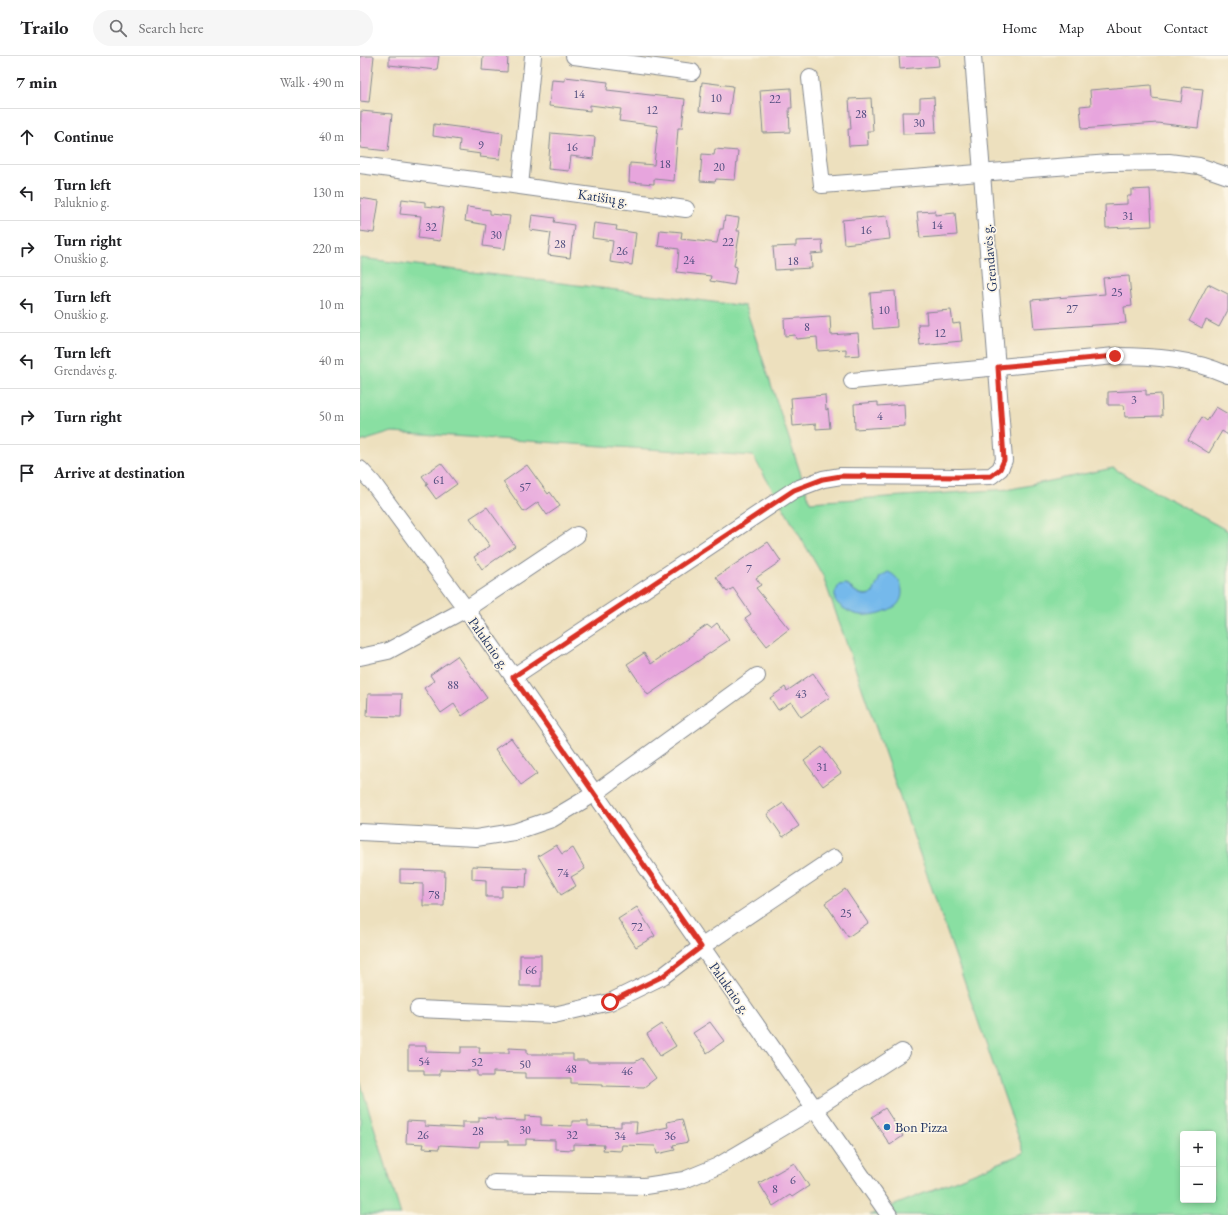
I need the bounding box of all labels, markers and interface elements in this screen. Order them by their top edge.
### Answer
search box [93,10,373,46]
text: Trailo [20,15,69,40]
icon: search [107,17,129,39]
text: Search here [139,18,204,37]
text: Home [1002,19,1037,37]
text: Map [1059,19,1084,37]
text: About [1106,19,1142,37]
text: Contact [1164,19,1208,37]
text: 7 min [16,71,57,93]
text: Walk · 490 m [280,74,344,91]
house number: 14 [573,86,585,102]
house number: 10 [710,90,722,106]
house number: 22 [769,91,781,107]
house number: 12 [646,102,658,118]
house number: 28 [855,106,867,122]
house number: 30 [913,115,925,131]
icon: ahead [16,126,38,148]
text: Continue [54,127,114,146]
text: 40 m [319,128,344,145]
house number: 9 [478,137,484,153]
house number: 16 [566,139,578,155]
house number: 18 [659,156,671,172]
house number: 20 [713,159,725,175]
text: Turn left [54,175,111,194]
icon: left [16,182,38,204]
text: 130 m [313,184,344,201]
street label: Katišių g. [577,185,629,209]
text: Paluknio g. [54,194,110,211]
house number: 31 [1122,208,1134,224]
house number: 14 [931,217,943,233]
house number: 32 [425,219,437,235]
house number: 16 [860,222,872,238]
street label: Grendavės g. [977,223,1001,293]
house number: 30 [490,227,502,243]
text: Turn right [54,231,122,250]
house number: 22 [722,234,734,250]
house number: 28 [554,236,566,252]
icon: right [16,238,38,260]
text: 220 m [313,240,344,257]
house number: 26 [616,243,628,259]
text: Onuškio g. [54,250,109,267]
house number: 24 [683,252,695,268]
house number: 18 [787,253,799,269]
house number: 25 [1111,284,1123,300]
text: Turn left [54,287,111,306]
icon: left [16,294,38,316]
text: 10 m [319,296,344,313]
house number: 27 [1066,301,1078,317]
house number: 10 [878,302,890,318]
text: Onuškio g. [54,306,109,323]
house number: 8 [804,319,810,335]
house number: 12 [934,325,946,341]
text: Turn left [54,343,111,362]
route end [1106,347,1124,365]
icon: left [16,350,38,372]
text: 40 m [319,352,344,369]
text: Grendavės g. [54,362,117,379]
house number: 3 [1131,392,1137,408]
icon: right [16,406,38,428]
text: Turn right [54,407,122,426]
text: 50 m [319,408,344,425]
house number: 4 [877,408,883,424]
icon: arrive [16,462,38,484]
text: Arrive at destination [54,463,185,482]
house number: 61 [433,472,445,488]
house number: 57 [519,479,531,495]
house number: 7 [746,561,752,577]
street label: Paluknio g. [464,613,514,673]
house number: 88 [447,677,459,693]
house number: 43 [795,686,807,702]
house number: 31 [816,759,828,775]
house number: 74 [557,865,569,881]
house number: 78 [428,887,440,903]
house number: 25 [840,905,852,921]
house number: 72 [631,919,643,935]
street label: Paluknio g. [705,958,755,1018]
house number: 66 [525,962,537,978]
route start [601,993,619,1011]
house number: 54 [418,1053,430,1069]
house number: 52 [471,1054,483,1070]
house number: 50 [519,1056,531,1072]
house number: 48 [565,1061,577,1077]
house number: 46 [621,1063,633,1079]
place label: Bon Pizza [895,1118,948,1136]
house number: 30 [519,1122,531,1138]
marker: Bon Pizza [882,1122,892,1132]
house number: 28 [472,1123,484,1139]
house number: 26 [417,1127,429,1143]
house number: 32 [566,1127,578,1143]
house number: 34 [614,1128,626,1144]
house number: 36 [664,1128,676,1144]
map controls [1180,1131,1216,1203]
button: + [1180,1131,1216,1167]
button: − [1180,1167,1216,1203]
house number: 6 [790,1172,796,1188]
house number: 8 [772,1181,778,1197]

